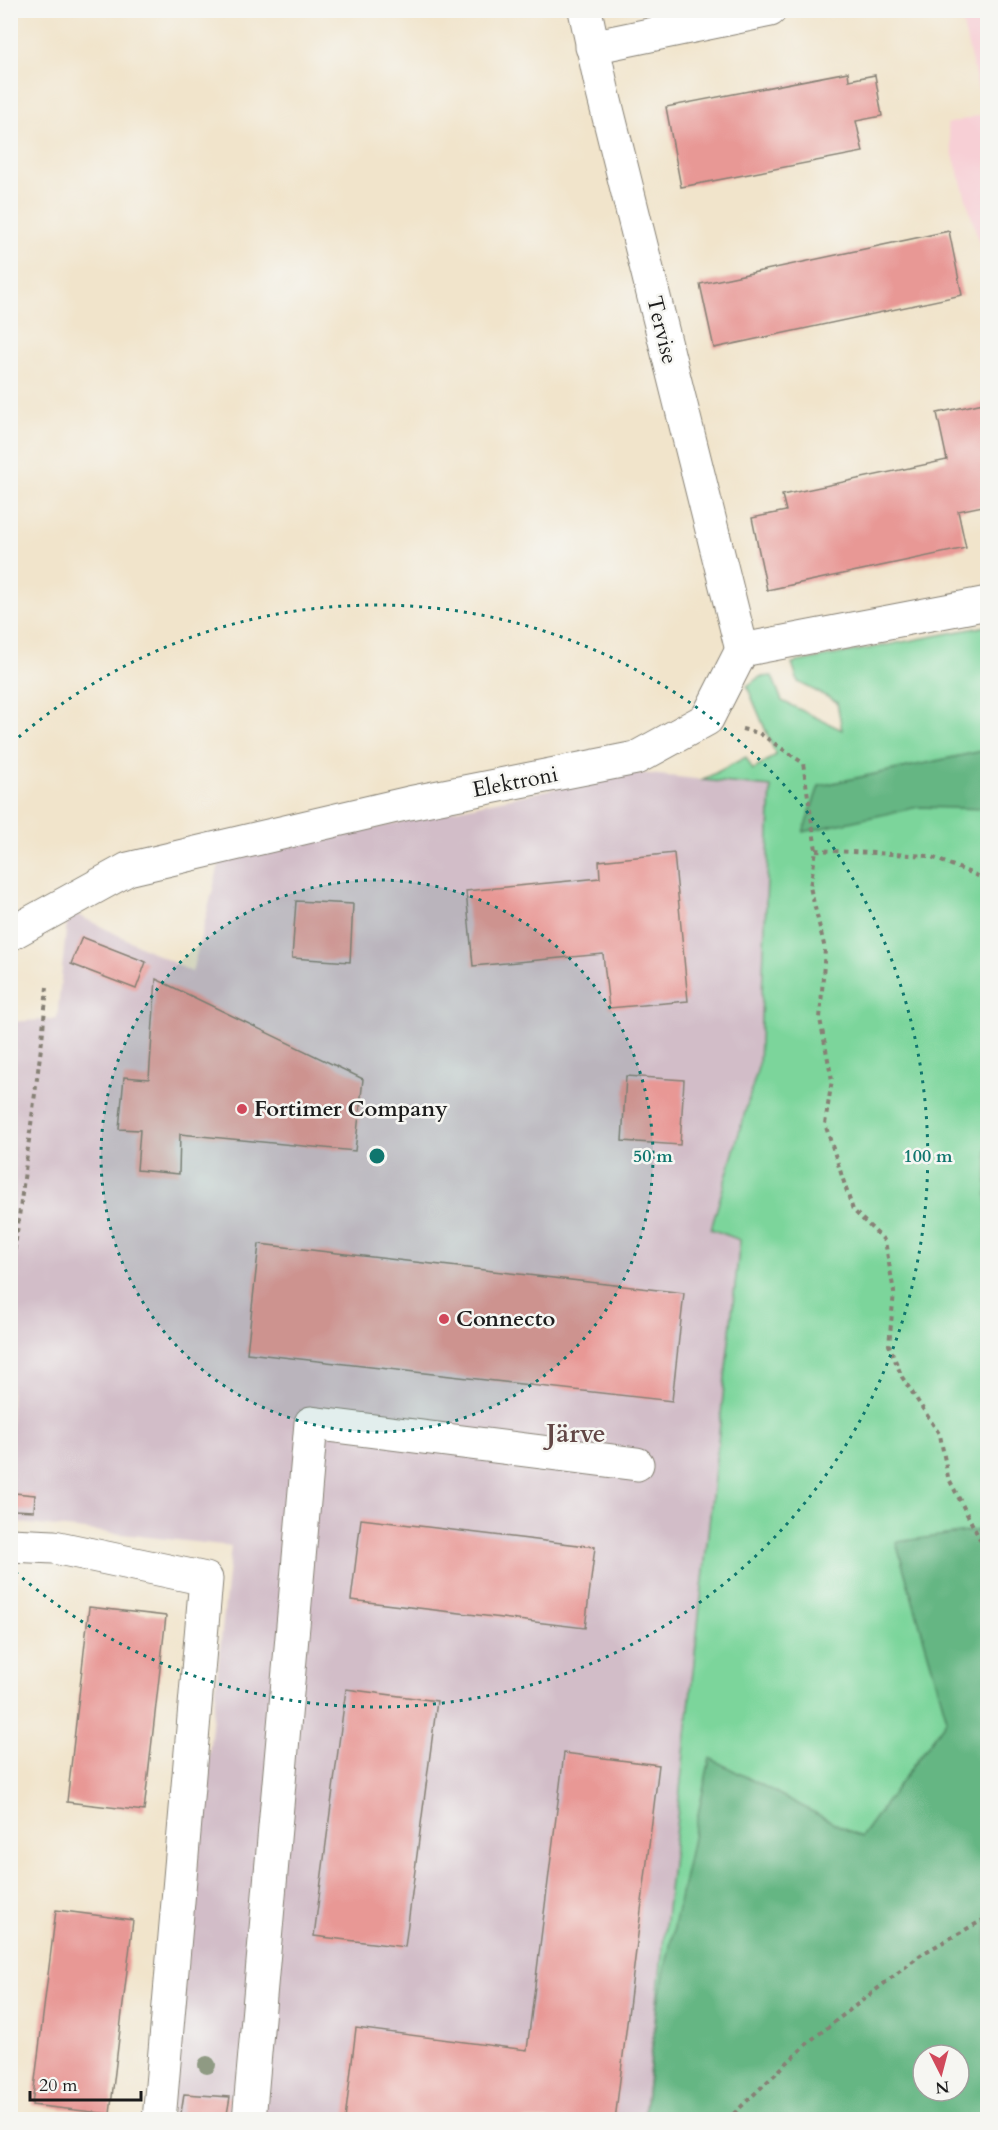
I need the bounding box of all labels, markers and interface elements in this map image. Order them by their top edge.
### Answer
street label: Tervise [639,293,685,367]
street label: Elektroni [470,759,560,805]
place label: Fortimer Company [254,1094,448,1124]
marker: Fortimer Company [235,1102,249,1116]
text: 50 m [633,1144,673,1169]
text: 100 m [903,1144,953,1169]
centre of rings [367,1146,387,1166]
place label: Connecto [456,1304,555,1334]
marker: Connecto [437,1312,451,1326]
district label: Järve [542,1416,606,1451]
north arrow [911,2043,971,2103]
scale bar [30,2064,141,2102]
text: 20 m [39,2073,78,2098]
text: N [934,2075,951,2099]

